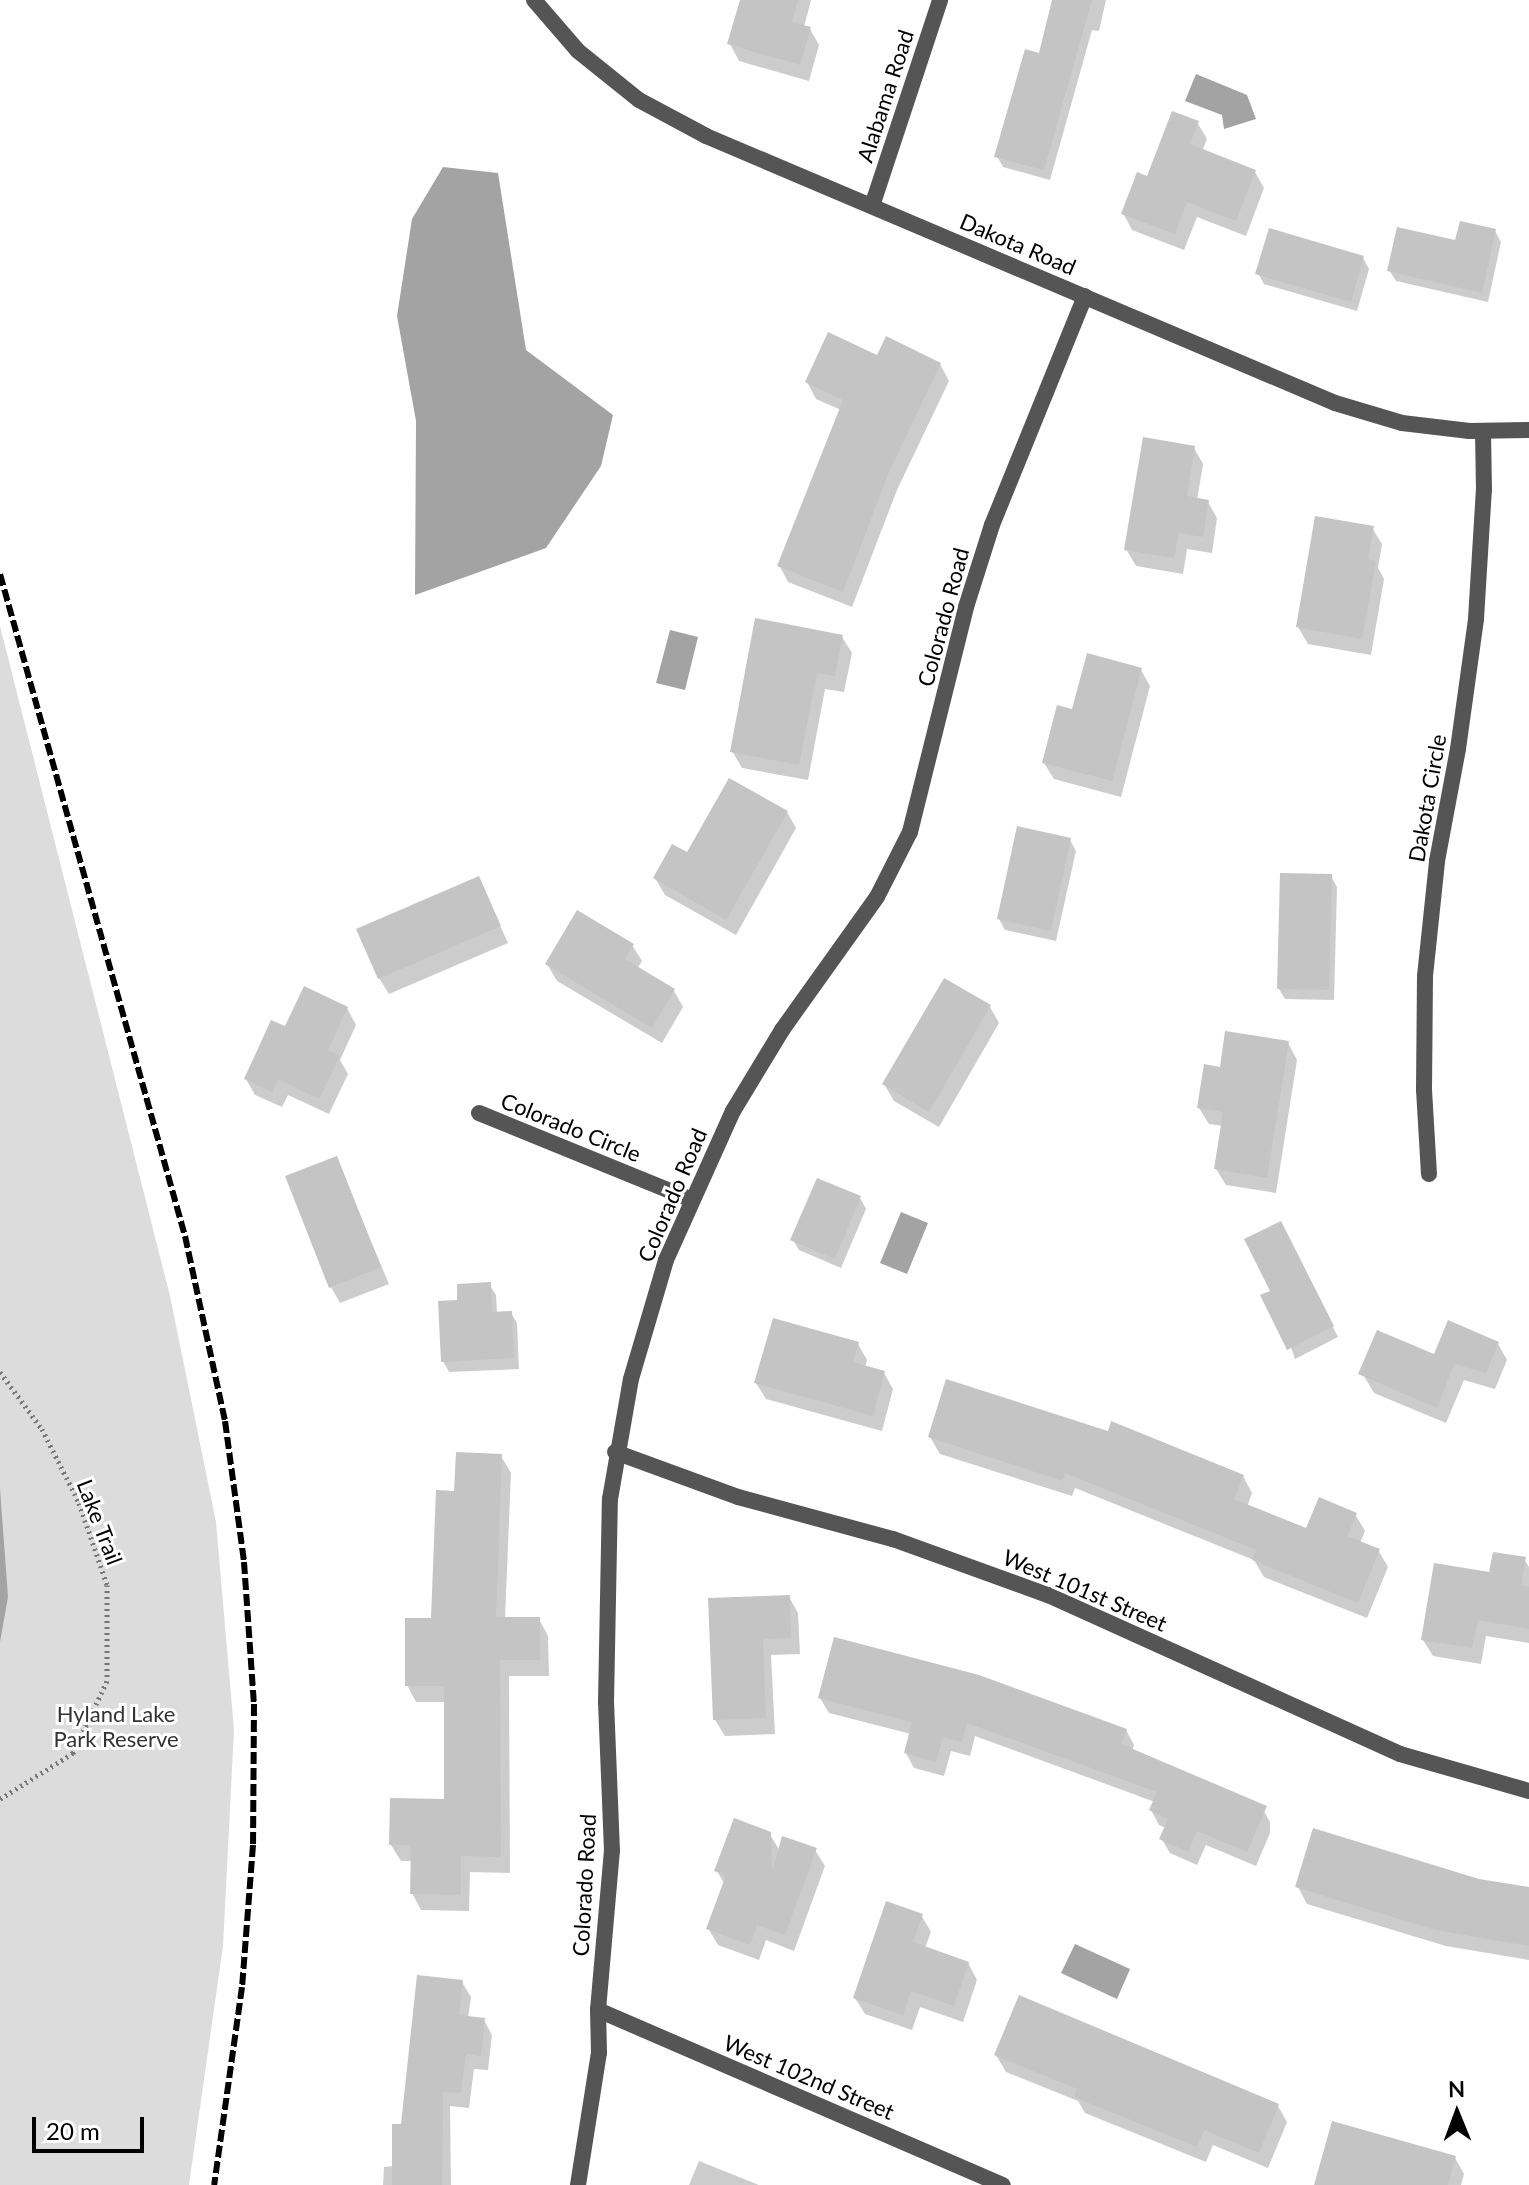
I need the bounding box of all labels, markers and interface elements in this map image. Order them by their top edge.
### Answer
street label: Alabama Road [851,26,919,166]
street label: Dakota Road [956,208,1080,280]
street label: Colorado Road [912,545,974,689]
street label: Dakota Circle [1403,732,1451,864]
street label: Colorado Circle [497,1087,645,1167]
street label: Colorado Road [632,1124,712,1266]
street label: Lake Trail [72,1475,128,1569]
street label: West 101st Street [999,1544,1171,1636]
park label: Hyland Lake Park Reserve [53,1700,179,1752]
street label: Colorado Road [567,1813,601,1957]
street label: West 102nd Street [720,2029,898,2125]
north arrow [1417,2073,1497,2153]
text: N [1448,2075,1465,2102]
scale bar [36,2101,148,2151]
text: 20 m [46,2116,100,2145]

